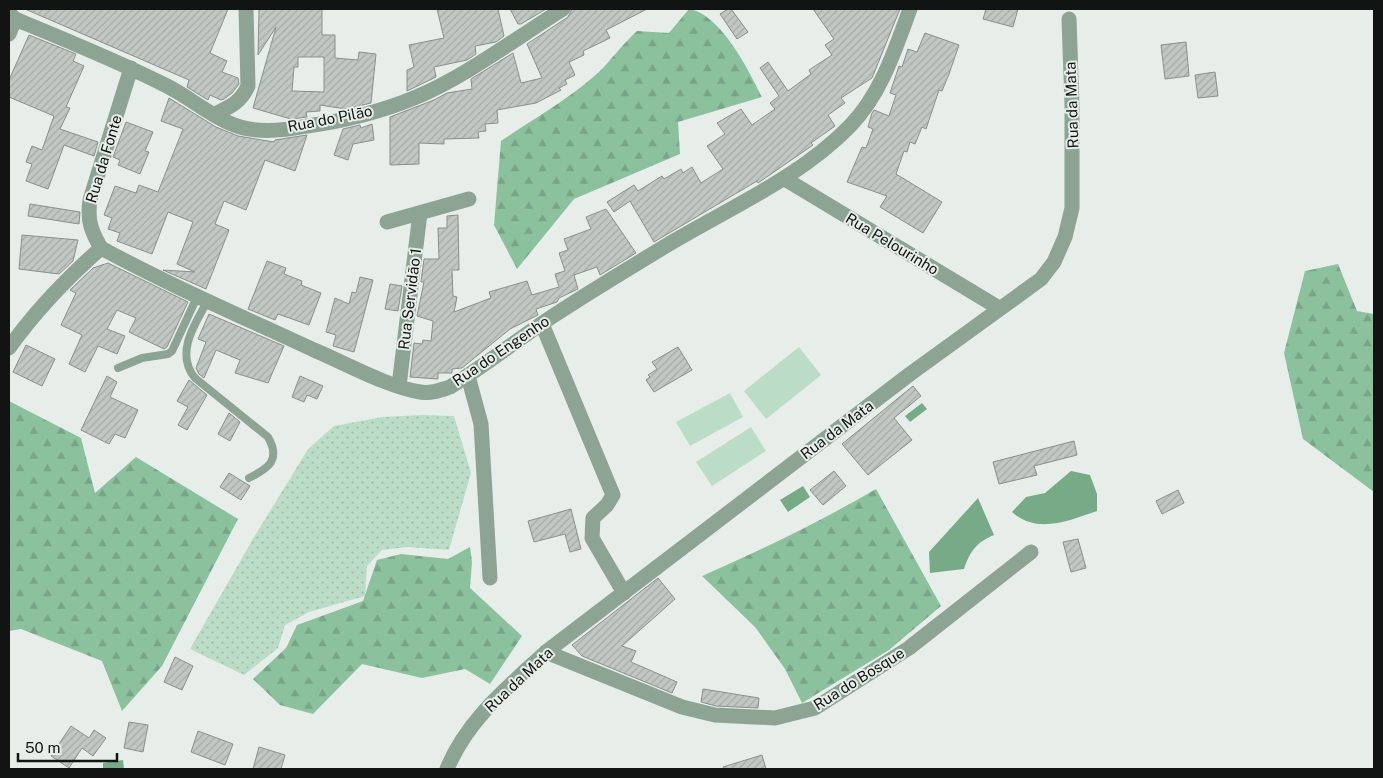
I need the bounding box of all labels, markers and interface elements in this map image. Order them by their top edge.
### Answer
street label: Rua da Mata [1061,61,1082,149]
street label: Rua do Pilão [286,102,374,135]
street label: Rua da Fonte [82,113,125,205]
street label: Rua Pelourinho [843,209,942,278]
street label: Rua Servidão 1 [395,247,424,351]
street label: Rua do Engenho [449,312,552,389]
street label: Rua da Mata [797,397,876,462]
street label: Rua da Mata [481,644,556,715]
street label: Rua do Bosque [810,644,907,713]
scale bar [18,730,116,762]
text: 50 m [25,739,60,756]

